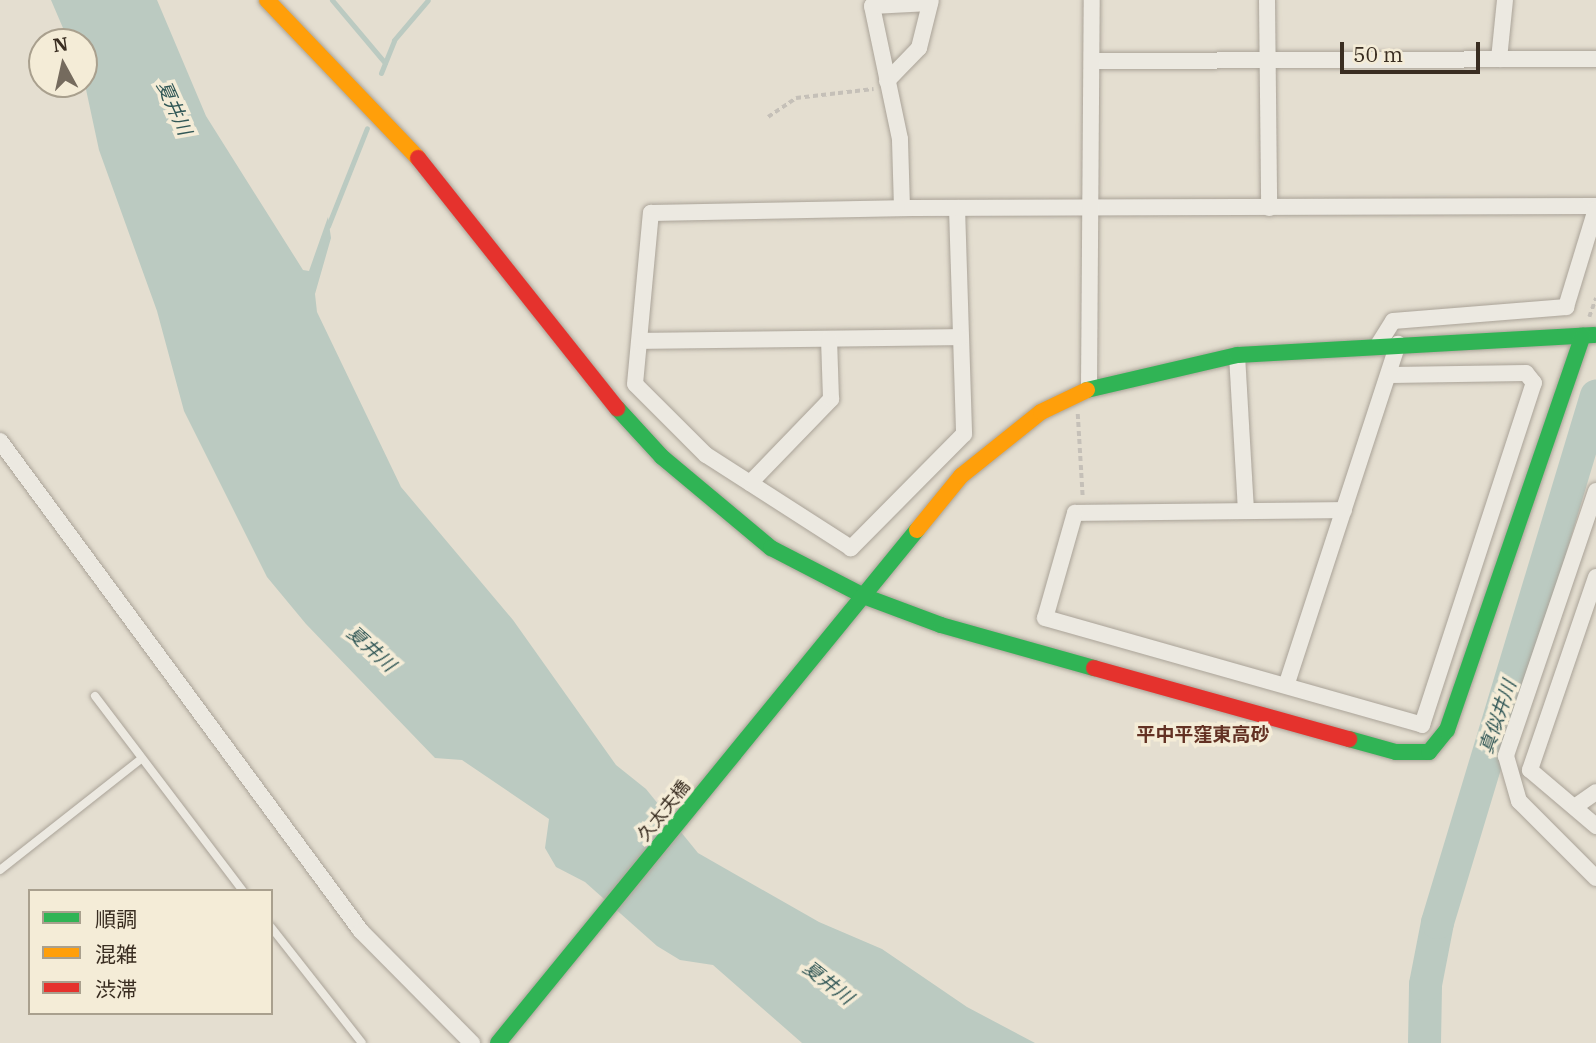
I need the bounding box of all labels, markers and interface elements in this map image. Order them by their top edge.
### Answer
north arrow [28,28,98,98]
scale bar [1344,28,1484,72]
text: N [51,31,69,57]
text: 50 m [1353,40,1403,68]
water label: 夏井川 [152,77,196,139]
water label: 夏井川 [342,621,400,677]
water label: 真似井川 [1475,677,1521,757]
district label: 平中平窪東高砂 [1137,724,1269,746]
street label: 久太夫橋 [633,776,695,846]
legend [28,889,273,1015]
text: 順調 [95,905,137,933]
text: 混雑 [95,940,137,968]
water label: 夏井川 [799,956,857,1010]
text: 渋滞 [95,975,137,1003]

